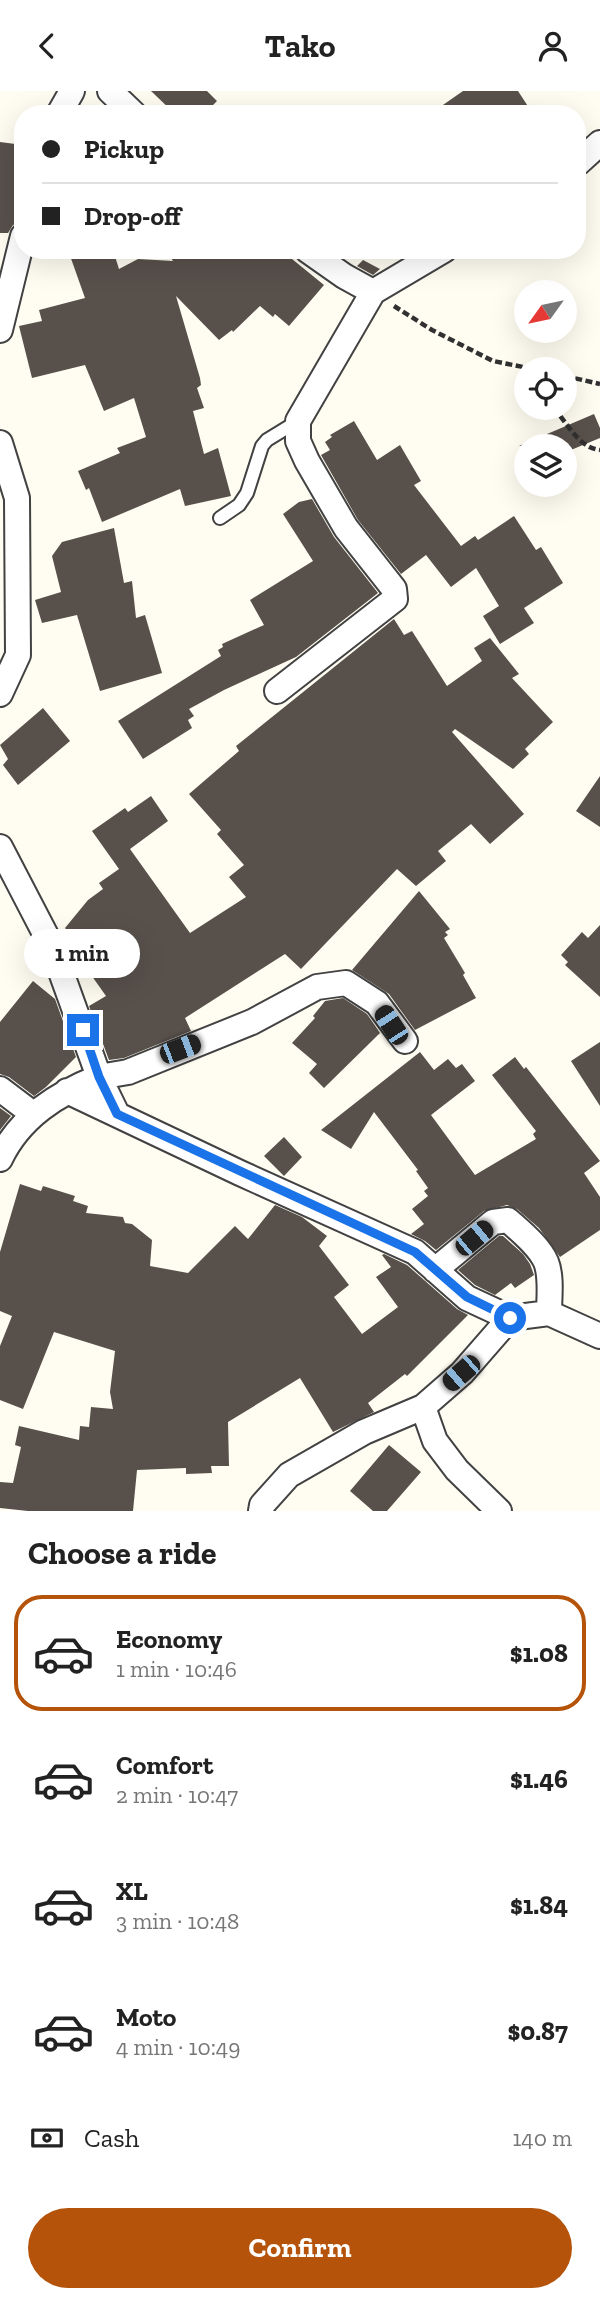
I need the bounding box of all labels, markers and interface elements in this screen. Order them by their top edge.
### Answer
icon: back [28,27,66,65]
text: Tako [265,27,335,65]
icon: person [534,27,572,65]
text: Pickup [84,133,164,165]
text: Drop-off [84,200,181,232]
north arrow [514,280,578,343]
map controls [514,280,577,497]
button: locate [514,357,577,420]
button: layers [514,434,577,497]
callout: 1 min [25,929,141,977]
text: 1 min [55,939,109,967]
car [371,1002,412,1048]
route end [67,1014,99,1046]
car [157,1032,204,1066]
car [452,1216,497,1260]
route start [494,1302,526,1334]
car [439,1351,484,1395]
text: Choose a ride [28,1534,216,1572]
icon: car [32,1622,95,1685]
text: Economy [116,1623,222,1655]
text: $1.08 [510,1637,568,1669]
text: 1 min · 10:46 [116,1655,237,1683]
icon: car [32,1748,95,1811]
text: Comfort [116,1749,213,1781]
text: $1.46 [510,1763,568,1795]
text: 2 min · 10:47 [116,1781,238,1809]
icon: car [32,1874,95,1937]
text: XL [116,1875,148,1907]
text: $1.84 [510,1889,568,1921]
text: 3 min · 10:48 [116,1907,239,1935]
icon: car [32,2000,95,2063]
text: Moto [116,2001,176,2033]
text: $0.87 [507,2015,568,2047]
text: 4 min · 10:49 [116,2033,240,2061]
icon: cash [28,2119,66,2157]
text: Cash [84,2122,139,2154]
text: 140 m [512,2124,572,2152]
button: Confirm [28,2208,572,2288]

